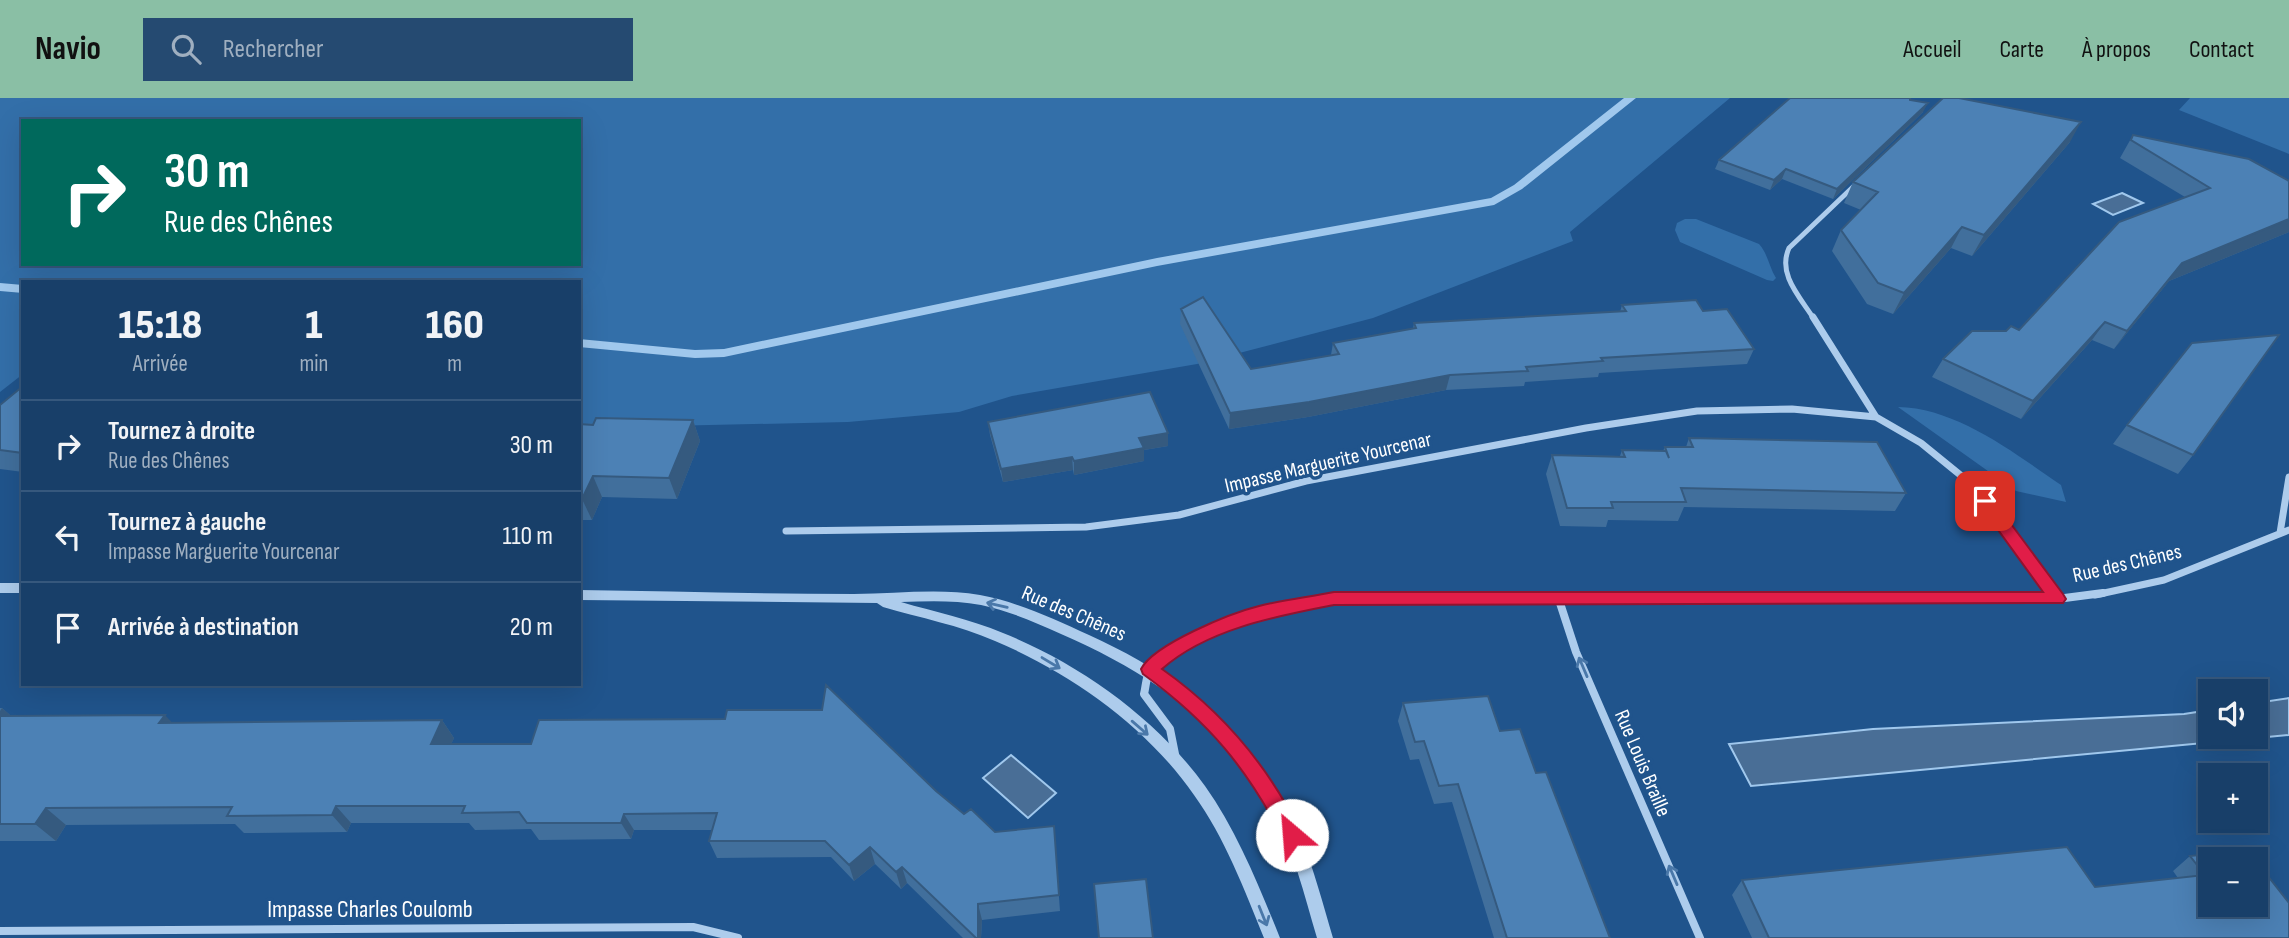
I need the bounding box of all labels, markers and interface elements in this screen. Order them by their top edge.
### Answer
search box [143,18,633,81]
text: Navio [35,29,101,69]
icon: search [167,30,205,68]
text: Rechercher [223,34,323,65]
text: Accueil [1903,35,1962,64]
text: Carte [2000,35,2044,64]
text: À propos [2082,35,2151,64]
text: Contact [2189,35,2254,64]
text: 30 m [164,143,249,202]
icon: right [49,147,140,238]
text: Rue des Chênes [164,203,333,242]
text: 15:18 [118,300,202,351]
text: 1 [305,300,323,351]
text: 160 [426,300,484,351]
text: Arrivée [133,350,188,378]
text: min [300,350,328,378]
text: m [447,350,462,378]
text: Tournez à droite [108,416,255,447]
icon: right [49,427,87,465]
street label: Impasse Marguerite Yourcenar [1222,427,1434,498]
text: 30 m [510,430,553,461]
text: Rue des Chênes [108,447,230,475]
pin [1955,471,2015,531]
icon: arrive [1966,482,2004,520]
text: Tournez à gauche [108,507,266,538]
icon: left [49,518,87,556]
text: 110 m [502,521,553,552]
text: Impasse Marguerite Yourcenar [108,538,340,566]
street label: Rue des Chênes [2070,539,2184,588]
street label: Rue des Chênes [1018,580,1130,647]
one-way arrow [986,598,1009,611]
icon: arrive [49,609,87,647]
text: Arrivée à destination [108,612,299,643]
text: 20 m [510,612,553,643]
one-way arrow [1575,656,1588,678]
one-way arrow [1041,657,1061,671]
map controls [2198,679,2268,917]
button: sound [2198,679,2268,749]
street label: Rue Louis Braille [1609,706,1676,820]
one-way arrow [1131,720,1149,736]
button: + [2198,763,2268,833]
position arrow [1255,798,1329,872]
button: − [2198,847,2268,917]
one-way arrow [1666,865,1679,887]
street label: Impasse Charles Coulomb [267,895,473,924]
one-way arrow [1258,904,1271,926]

